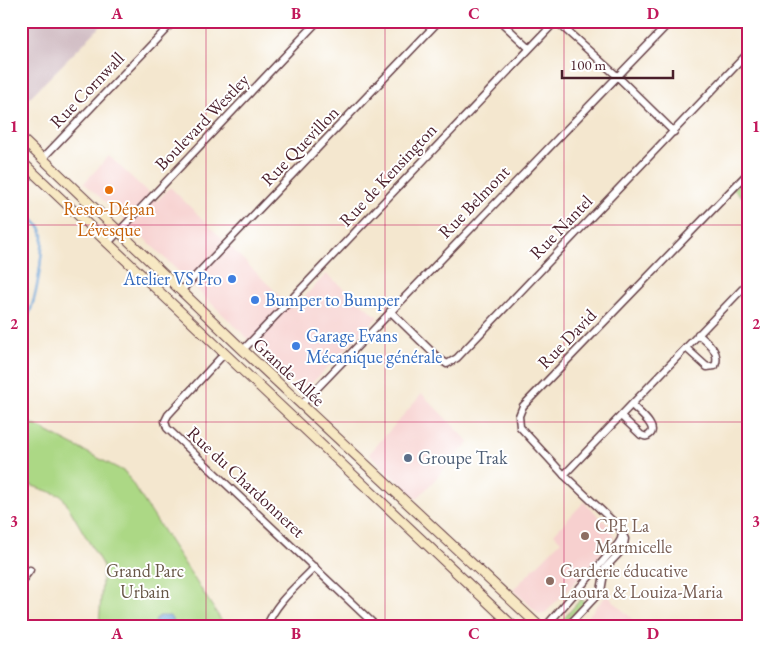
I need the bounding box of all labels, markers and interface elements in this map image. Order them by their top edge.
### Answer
text: A [110,3,123,24]
text: B [291,3,301,24]
text: C [468,3,480,24]
text: D [647,3,659,24]
street label: Rue Cornwall [44,47,129,133]
scale bar [562,48,674,80]
text: 100 m [570,55,607,74]
street label: Boulevard Westley [150,68,254,175]
street label: Rue Quevillon [256,100,344,191]
text: 1 [10,116,18,137]
text: 1 [752,116,760,137]
street label: Rue de Kensington [334,118,442,231]
street label: Rue Belmont [433,160,514,243]
marker: Resto-Dépan Lévesque [103,184,115,196]
street label: Rue Nantel [524,190,597,264]
place label: Resto-Dépan Lévesque [63,197,155,241]
place label: Atelier VS Pro [122,267,222,290]
marker: Atelier VS Pro [226,273,238,285]
place label: Bumper to Bumper [265,288,400,311]
marker: Bumper to Bumper [249,294,261,306]
street label: Rue David [532,303,601,374]
text: 2 [10,313,19,334]
text: 2 [752,313,761,334]
place label: Garage Evans Mécanique générale [306,324,442,368]
street label: Grande Allée [248,332,330,411]
marker: Garage Evans Mécanique générale [290,340,302,352]
street label: Rue du Chardonneret [183,421,310,542]
place label: Groupe Trak [418,446,508,469]
marker: Groupe Trak [402,452,414,464]
text: 3 [10,511,18,532]
text: 3 [752,511,760,532]
place label: CPE La Marmicelle [595,514,672,558]
marker: CPE La Marmicelle [579,530,591,542]
park label: Grand Parc Urbain [106,559,184,603]
place label: Garderie éducative Laoura & Louiza-Maria [560,559,724,603]
marker: Garderie éducative Laoura & Louiza-Maria [544,575,556,587]
text: A [110,623,123,644]
text: B [291,623,301,644]
text: C [468,623,480,644]
text: D [647,623,659,644]

